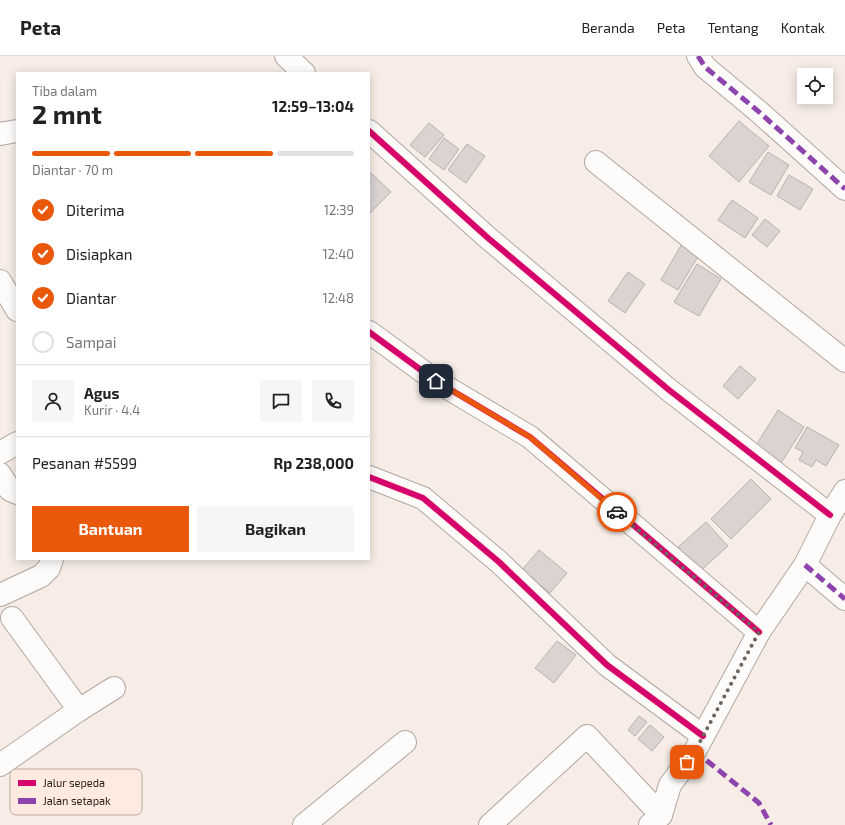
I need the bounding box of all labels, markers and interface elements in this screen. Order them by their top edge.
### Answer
text: Peta [20,16,61,39]
text: Beranda [581,19,635,36]
text: Peta [657,19,685,36]
text: Tentang [707,19,759,36]
text: Kontak [781,19,825,36]
map controls [797,68,833,104]
button: locate [797,68,833,104]
text: Tiba dalam [32,83,97,99]
text: 12:59–13:04 [272,97,354,115]
text: 2 mnt [32,98,102,129]
text: Diantar · 70 m [32,162,113,178]
icon: check [32,199,54,221]
text: Diterima [66,201,125,219]
text: 12:39 [324,202,354,218]
icon: check [32,243,54,265]
text: Disiapkan [66,245,133,263]
text: 12:40 [323,246,354,262]
icon: check [32,287,54,309]
text: Diantar [66,289,117,307]
text: 12:48 [323,290,354,306]
text: Sampai [66,333,116,351]
pin [419,364,453,398]
icon: home [425,370,447,392]
button: person [32,380,74,422]
button: chat [260,380,302,422]
button: phone [312,380,354,422]
text: Agus [84,384,119,402]
text: Kurir · 4.4 [84,402,140,418]
text: Pesanan #5599 [32,454,137,472]
text: Rp 238,000 [273,454,354,472]
courier [597,492,637,532]
icon: car [606,501,628,523]
button: Bantuan [32,506,189,552]
button: Bagikan [197,506,354,552]
pin [670,745,704,779]
icon: bag [676,751,698,773]
legend [10,769,142,815]
text: Jalur sepeda [43,776,105,789]
text: Jalan setapak [43,794,111,807]

